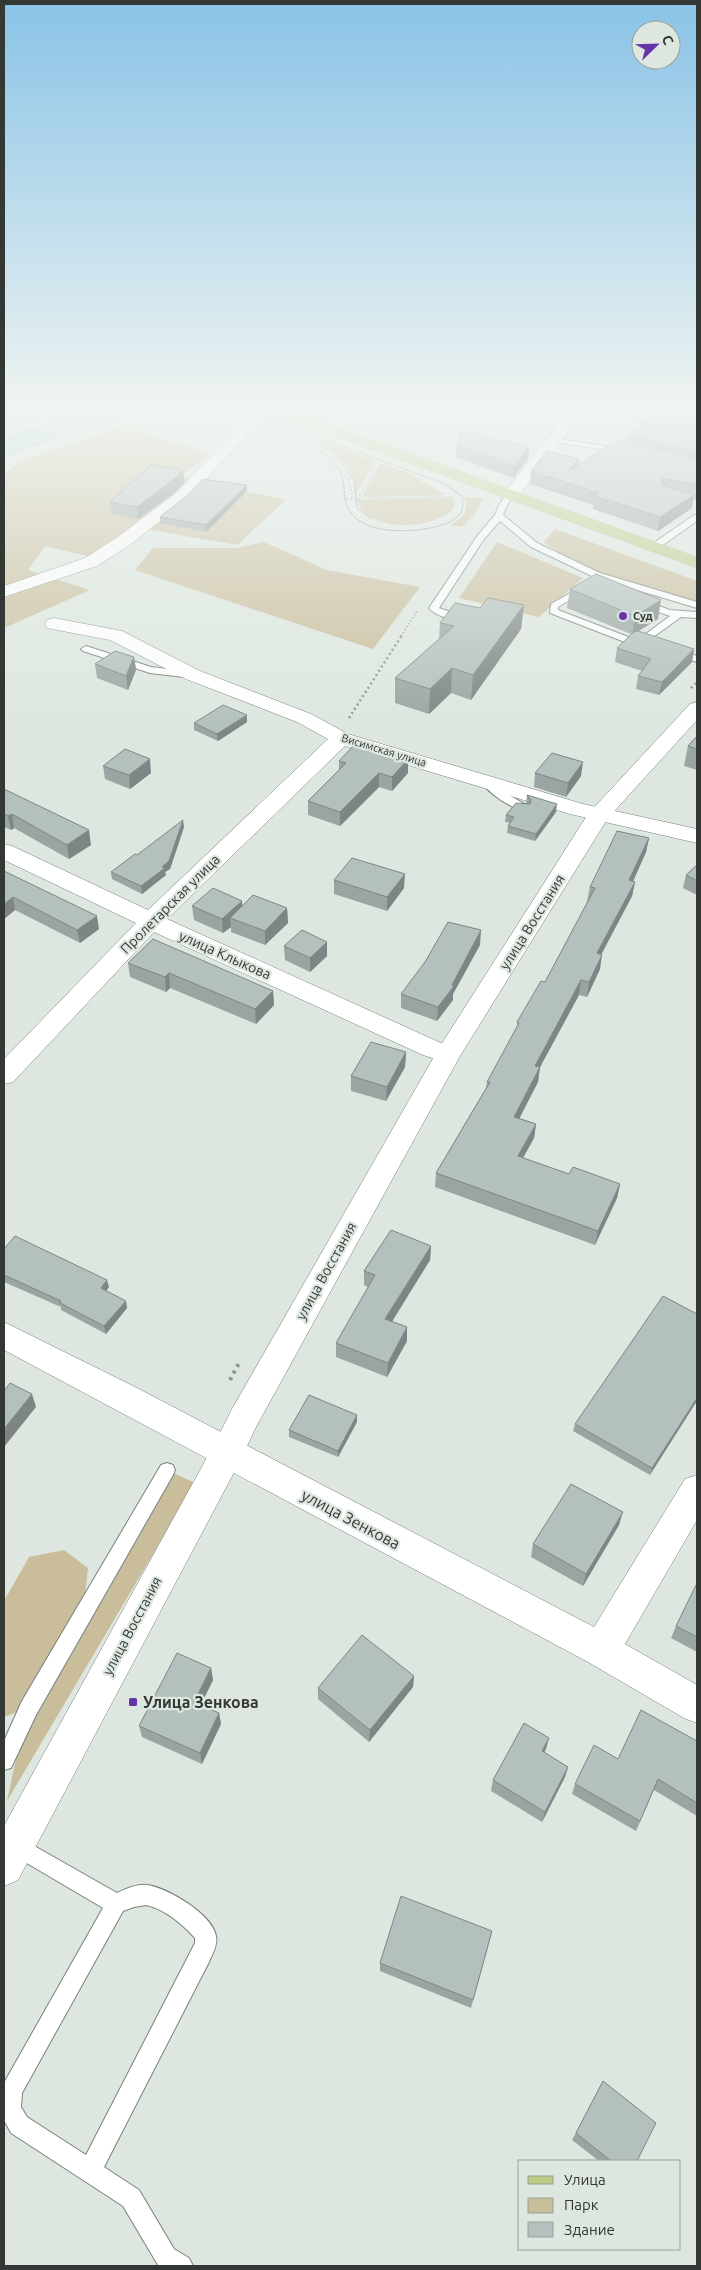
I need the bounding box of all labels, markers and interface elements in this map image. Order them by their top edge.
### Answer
north arrow [631,20,681,70]
text: С [659,33,677,47]
marker: Суд [617,610,629,622]
place label: Суд [633,610,653,622]
street label: Висимская улица [340,731,428,769]
street label: Пролетарская улица [117,851,223,957]
street label: улица Восстания [496,871,568,973]
street label: улица Клыкова [177,928,273,982]
street label: улица Восстания [293,1219,359,1323]
street label: улица Зенкова [299,1485,403,1553]
street label: улица Восстания [99,1574,165,1678]
place label: Улица Зенкова [143,1693,259,1711]
marker: Улица Зенкова [127,1696,139,1708]
legend [518,2160,681,2250]
text: Улица [564,2171,606,2188]
text: Парк [564,2196,599,2213]
text: Здание [564,2221,615,2238]

